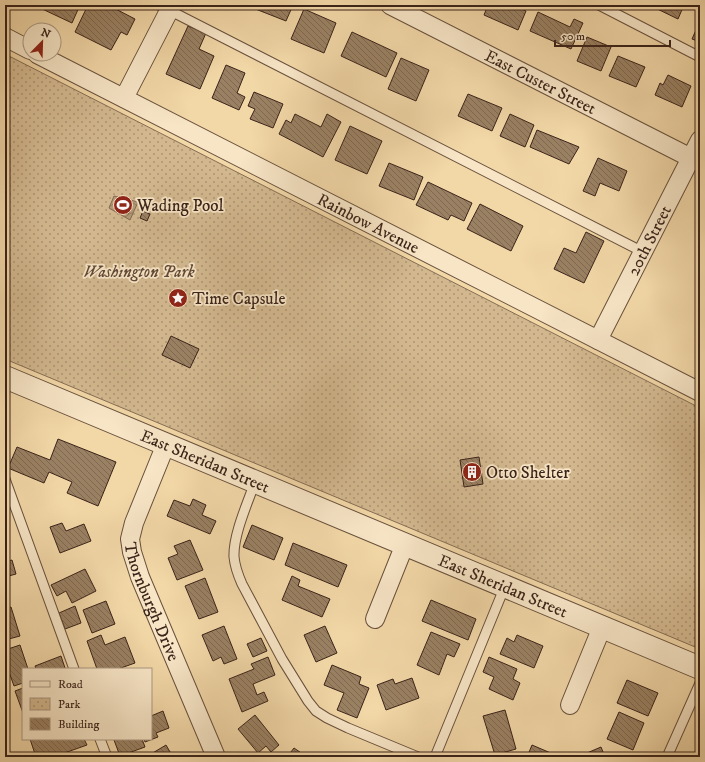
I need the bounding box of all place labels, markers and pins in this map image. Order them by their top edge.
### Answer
sports icon: Wading Pool [112,194,134,216]
place label: Wading Pool [136,195,224,217]
place icon: Time Capsule [167,287,189,309]
place label: Time Capsule [192,288,286,310]
building icon: Otto Shelter [461,461,483,483]
place label: Otto Shelter [486,462,570,484]

